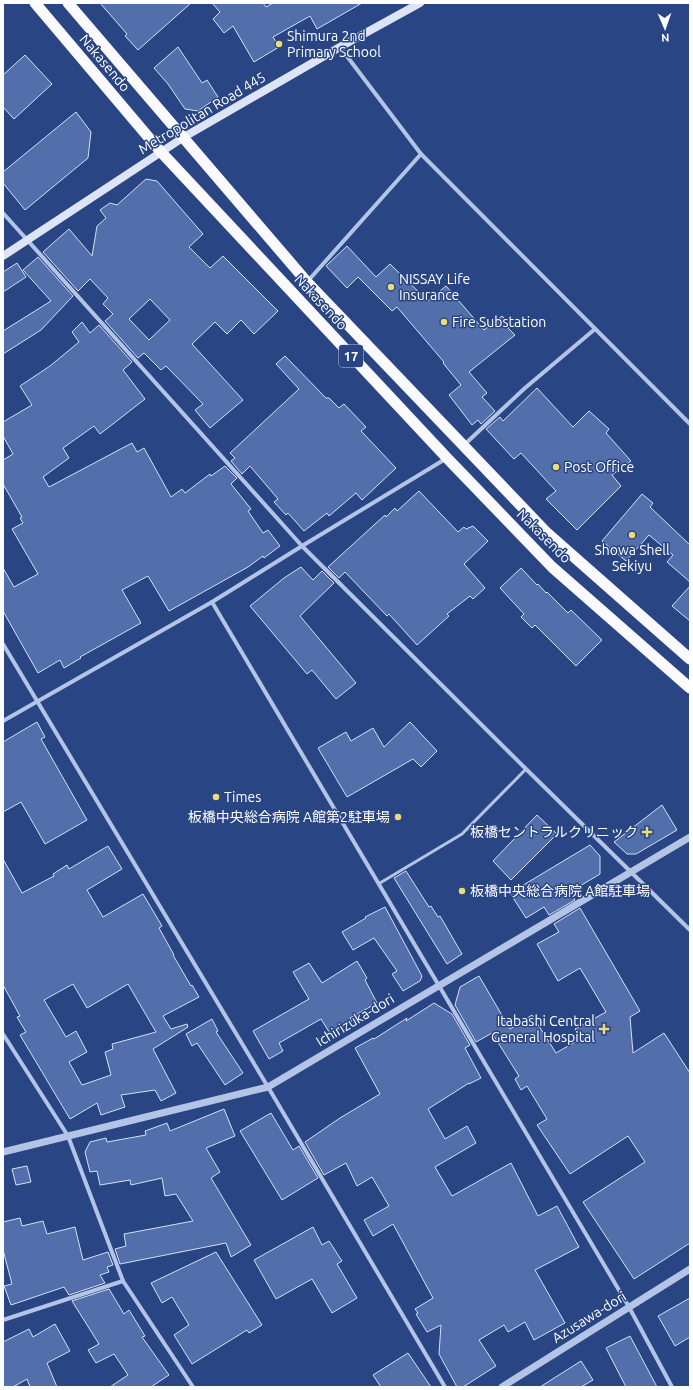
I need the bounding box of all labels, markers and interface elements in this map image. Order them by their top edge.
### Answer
north arrow [645,8,685,48]
place label: Shimura 2nd Primary School [287,28,381,60]
street label: Nakasendo [76,31,134,95]
text: N [661,32,670,44]
marker: Shimura 2nd Primary School [274,39,284,49]
street label: Metropolitan Road 445 [136,69,268,157]
street label: Nakasendo [291,271,351,333]
place label: NISSAY Life Insurance [399,271,470,303]
marker: NISSAY Life Insurance [386,282,396,292]
place label: Fire Substation [452,314,546,330]
marker: Fire Substation [439,317,449,327]
road number: 17 [339,345,363,367]
place label: Post Office [564,459,634,475]
marker: Post Office [551,462,561,472]
street label: Nakasendo [514,506,574,566]
marker: Showa Shell Sekiyu [627,530,637,540]
place label: Showa Shell Sekiyu [594,542,670,574]
place label: Times [224,789,261,805]
marker: Times [211,792,221,802]
place label: 板橋中央総合病院 A館第2駐車場 [188,809,390,825]
marker: 板橋中央総合病院 A館第2駐車場 [393,812,403,822]
place label: 板橋セントラルクリニック [470,824,638,840]
marker: 板橋セントラルクリニック [641,826,653,838]
place label: 板橋中央総合病院 A館駐車場 [470,883,650,899]
marker: 板橋中央総合病院 A館駐車場 [457,886,467,896]
street label: Ichirizuka-dori [313,990,397,1050]
place label: Itabashi Central General Hospital [491,1013,595,1045]
marker: Itabashi Central General Hospital [598,1023,610,1035]
street label: Azusawa-dori [549,1288,629,1346]

